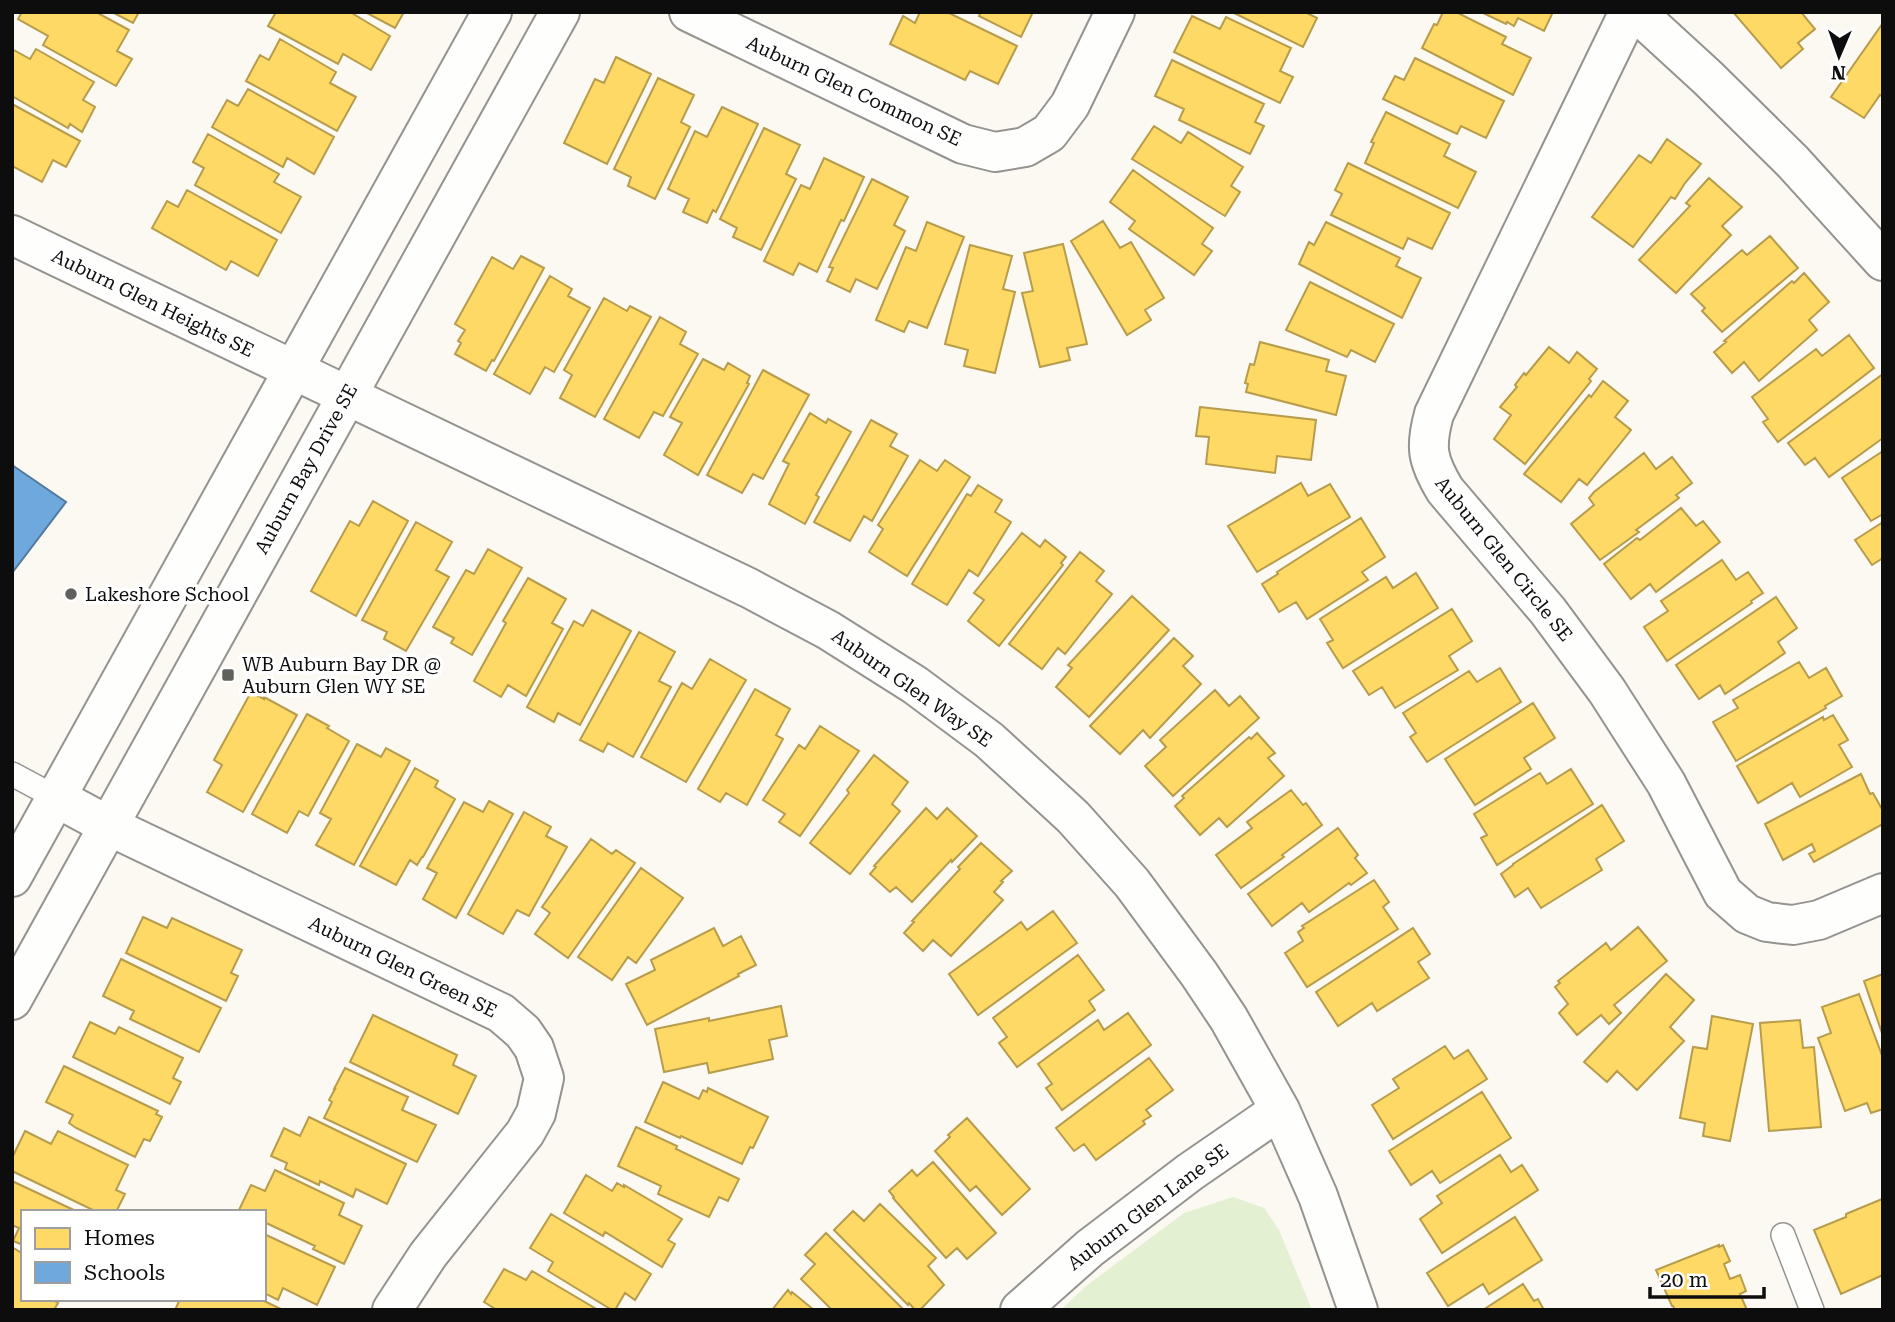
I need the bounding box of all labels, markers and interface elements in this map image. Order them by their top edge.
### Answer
north arrow [1804,21,1874,91]
street label: Auburn Glen Common SE [743,31,965,151]
text: N [1830,61,1846,84]
street label: Auburn Glen Heights SE [48,244,258,362]
street label: Auburn Bay Drive SE [250,380,362,558]
street label: Auburn Glen Circle SE [1430,472,1578,646]
place label: Lakeshore School [85,583,249,606]
marker: Lakeshore School [63,586,79,602]
street label: Auburn Glen Way SE [827,624,997,752]
place label: WB Auburn Bay DR @ Auburn Glen WY SE [242,653,441,698]
marker: WB Auburn Bay DR @ Auburn Glen WY SE [220,667,236,683]
street label: Auburn Glen Green SE [305,911,501,1023]
street label: Auburn Glen Lane SE [1063,1139,1233,1275]
legend [21,1210,266,1301]
text: Homes [84,1226,155,1250]
scale bar [1650,1256,1764,1300]
text: Schools [84,1261,165,1285]
text: 20 m [1660,1268,1708,1292]

